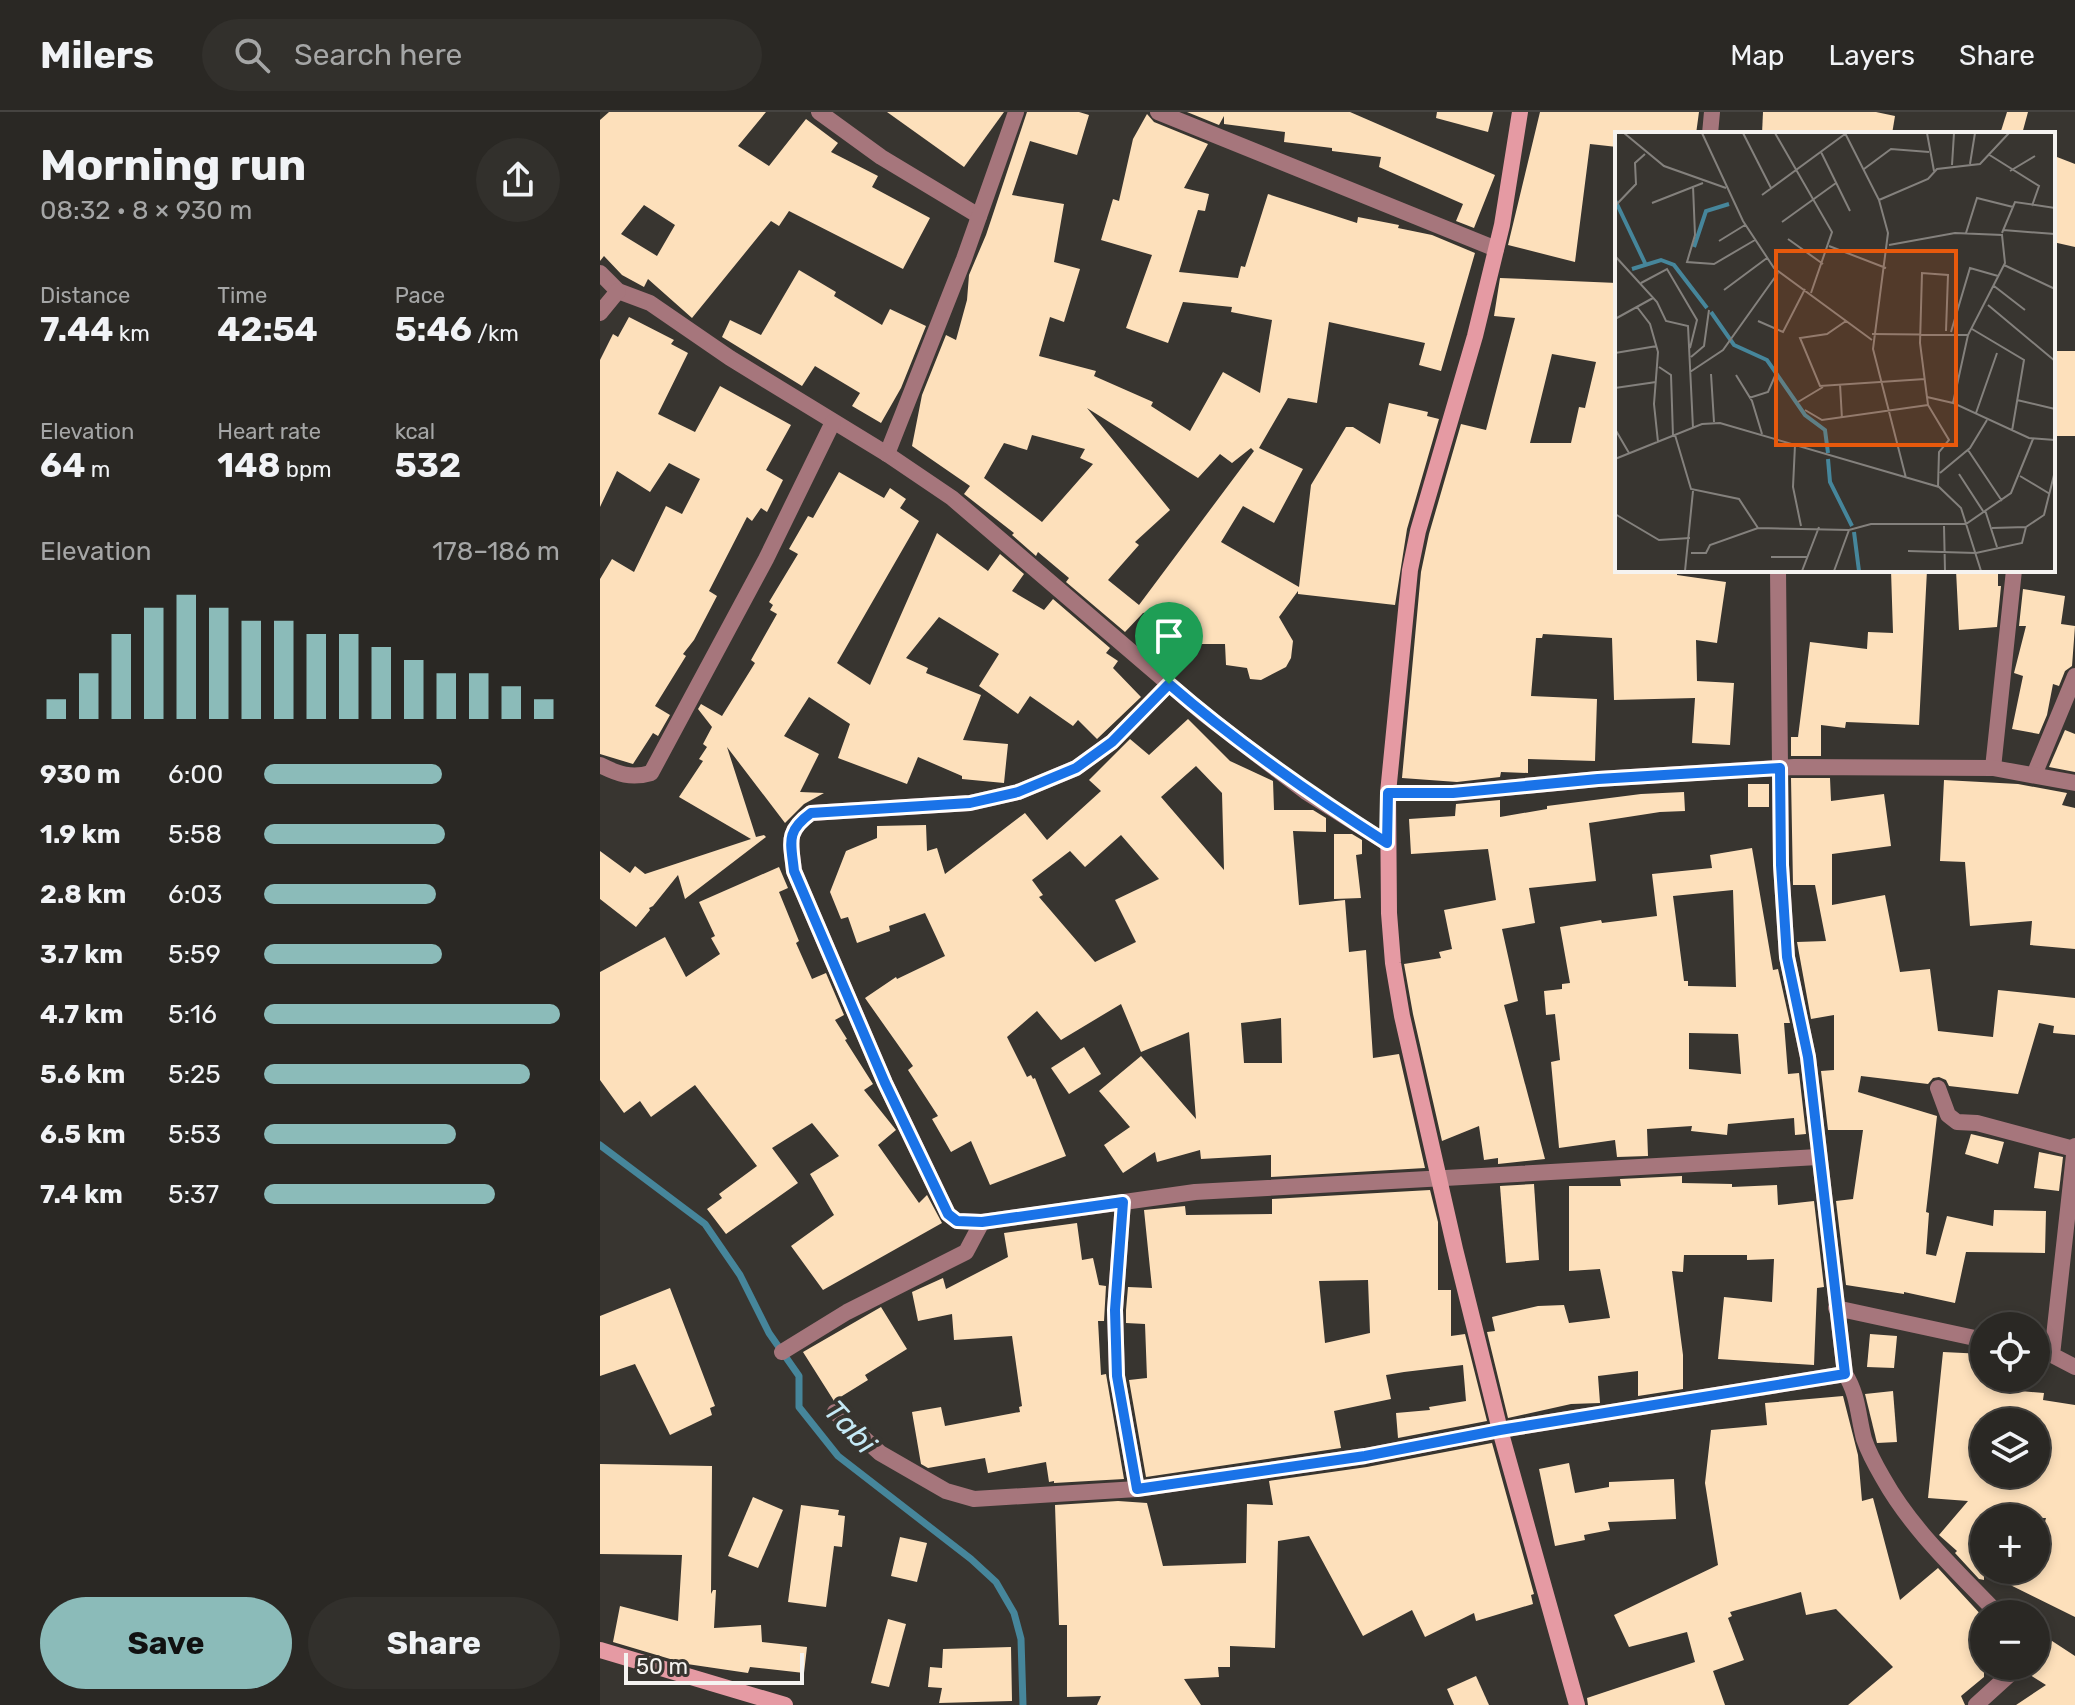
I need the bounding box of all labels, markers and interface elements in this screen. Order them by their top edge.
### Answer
search box [202,19,762,91]
text: Milers [40,32,154,78]
icon: search [230,33,274,77]
text: Search here [294,37,462,73]
text: Map [1730,39,1785,72]
text: Layers [1829,39,1915,72]
text: Share [1959,39,2035,72]
inset map [1615,132,2055,572]
button: share [476,138,560,222]
text: Morning run [40,139,306,191]
text: 08:32 · 8 × 930 m [40,195,252,226]
text: Distance [40,282,130,309]
text: Time [217,282,267,309]
text: Pace [395,282,445,309]
text: 7.44 [40,309,113,350]
text: 42:54 [217,309,318,350]
text: 5:46 [395,309,472,350]
text: km [113,320,150,347]
text: /km [472,320,519,347]
text: Elevation [40,418,134,445]
text: Heart rate [217,418,321,445]
text: kcal [395,418,435,445]
text: 64 [40,445,85,486]
text: 148 [217,445,280,486]
text: 532 [395,445,461,486]
text: m [85,456,110,483]
text: bpm [280,456,332,483]
text: Elevation [40,536,151,567]
text: 178–186 m [432,536,560,567]
pin [1135,602,1203,684]
icon: arrive [1147,614,1191,658]
text: 930 m [40,759,121,790]
text: 6:00 [168,759,223,790]
text: 1.9 km [40,819,121,850]
text: 5:58 [168,819,222,850]
text: 2.8 km [40,879,126,910]
text: 6:03 [168,879,222,910]
text: 3.7 km [40,939,123,970]
text: 5:59 [168,939,221,970]
text: 4.7 km [40,999,124,1030]
text: 5:16 [168,999,217,1030]
text: 5.6 km [40,1059,125,1090]
text: 5:25 [168,1059,221,1090]
text: 6.5 km [40,1119,126,1150]
text: 5:53 [168,1119,221,1150]
text: 7.4 km [40,1179,123,1210]
text: 5:37 [168,1179,219,1210]
map controls [1970,1312,2050,1680]
button: locate [1970,1312,2050,1392]
water label: Tabi [816,1393,884,1462]
button: layers [1970,1408,2050,1488]
button: + [1970,1504,2050,1584]
button: Save [40,1597,292,1689]
button: Share [308,1597,560,1689]
button: − [1970,1600,2050,1680]
scale bar [624,1649,804,1685]
text: 50 m [636,1653,688,1680]

